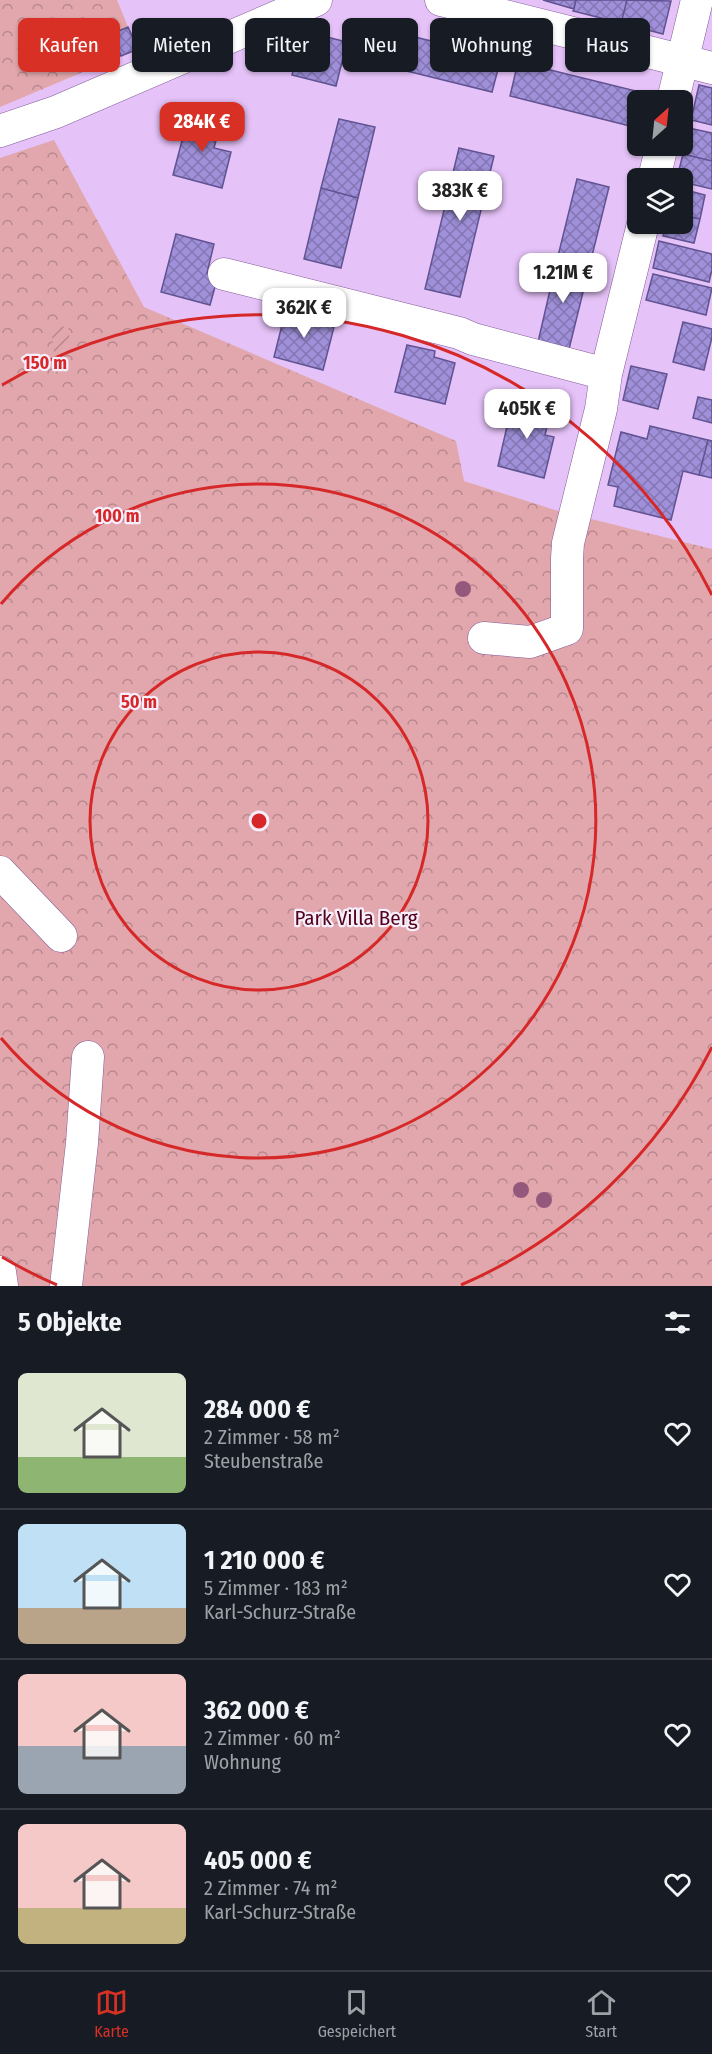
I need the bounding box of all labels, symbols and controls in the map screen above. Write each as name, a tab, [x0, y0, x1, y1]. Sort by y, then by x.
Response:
chip: Kaufen	[18, 18, 120, 72]
chip: Mieten	[132, 18, 233, 72]
chip: Filter	[245, 18, 330, 72]
chip: Neu	[342, 18, 418, 72]
chip: Wohnung	[430, 18, 553, 72]
chip: Haus	[565, 18, 650, 72]
north arrow	[627, 90, 693, 156]
map controls	[627, 90, 693, 234]
pin: 284K €	[153, 102, 251, 153]
text: 284K €	[174, 109, 230, 133]
button: layers	[627, 168, 693, 234]
pin: 383K €	[411, 171, 509, 222]
text: 383K €	[432, 178, 488, 202]
pin: 1.21M €	[508, 253, 618, 304]
text: 1.21M €	[533, 260, 593, 284]
pin: 362K €	[255, 288, 353, 339]
text: 362K €	[276, 295, 332, 319]
text: 150 m	[23, 352, 67, 374]
pin: 405K €	[478, 389, 576, 440]
text: 405K €	[498, 396, 556, 420]
text: 100 m	[95, 505, 139, 527]
text: 50 m	[121, 691, 157, 713]
centre of rings	[249, 811, 269, 831]
park label: Park Villa Berg	[294, 905, 418, 931]
icon: filters	[661, 1306, 694, 1339]
text: 5 Objekte	[18, 1307, 122, 1338]
text: 284 000 €	[204, 1394, 310, 1425]
icon: home	[66, 1397, 138, 1469]
icon: heart	[661, 1417, 694, 1450]
text: 2 Zimmer · 58 m²	[204, 1425, 340, 1449]
text: Steubenstraße	[204, 1449, 323, 1473]
text: 1 210 000 €	[204, 1545, 325, 1576]
icon: home	[66, 1548, 138, 1620]
icon: heart	[661, 1568, 694, 1601]
text: 5 Zimmer · 183 m²	[204, 1576, 348, 1600]
text: Karl-Schurz-Straße	[204, 1600, 356, 1624]
text: 362 000 €	[204, 1695, 309, 1726]
icon: home	[66, 1698, 138, 1770]
icon: heart	[661, 1718, 694, 1751]
text: 2 Zimmer · 60 m²	[204, 1726, 341, 1750]
text: Wohnung	[204, 1750, 281, 1774]
text: 405 000 €	[204, 1845, 312, 1876]
icon: home	[66, 1848, 138, 1920]
icon: heart	[661, 1868, 694, 1901]
text: 2 Zimmer · 74 m²	[204, 1876, 338, 1900]
text: Karl-Schurz-Straße	[204, 1900, 356, 1924]
tab: Karte	[94, 1986, 129, 2041]
tab: Gespeichert	[318, 1986, 396, 2041]
tab: Start	[585, 1986, 618, 2041]

